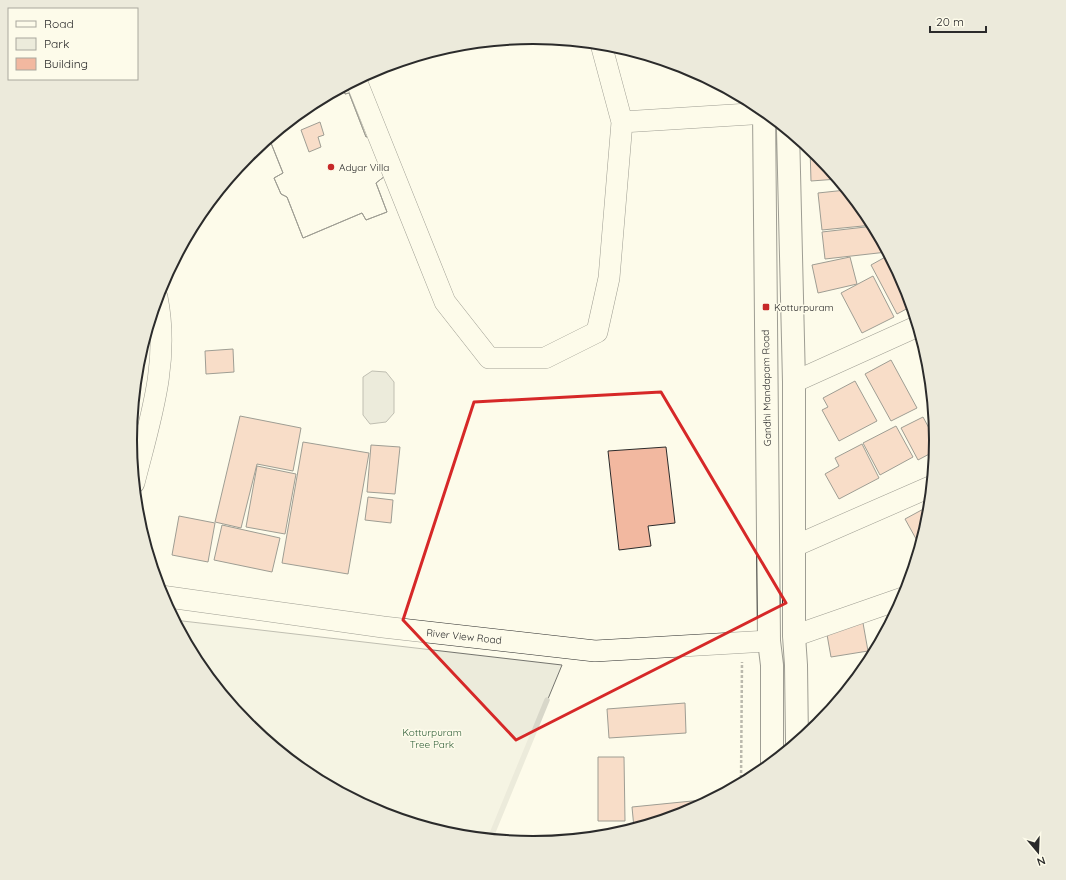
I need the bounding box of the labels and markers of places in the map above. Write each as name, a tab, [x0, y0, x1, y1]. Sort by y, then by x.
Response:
place label: Adyar Villa	[339, 161, 389, 174]
marker: Adyar Villa	[326, 162, 336, 172]
place label: Kotturpuram	[774, 301, 834, 314]
marker: Kotturpuram	[761, 302, 771, 312]

